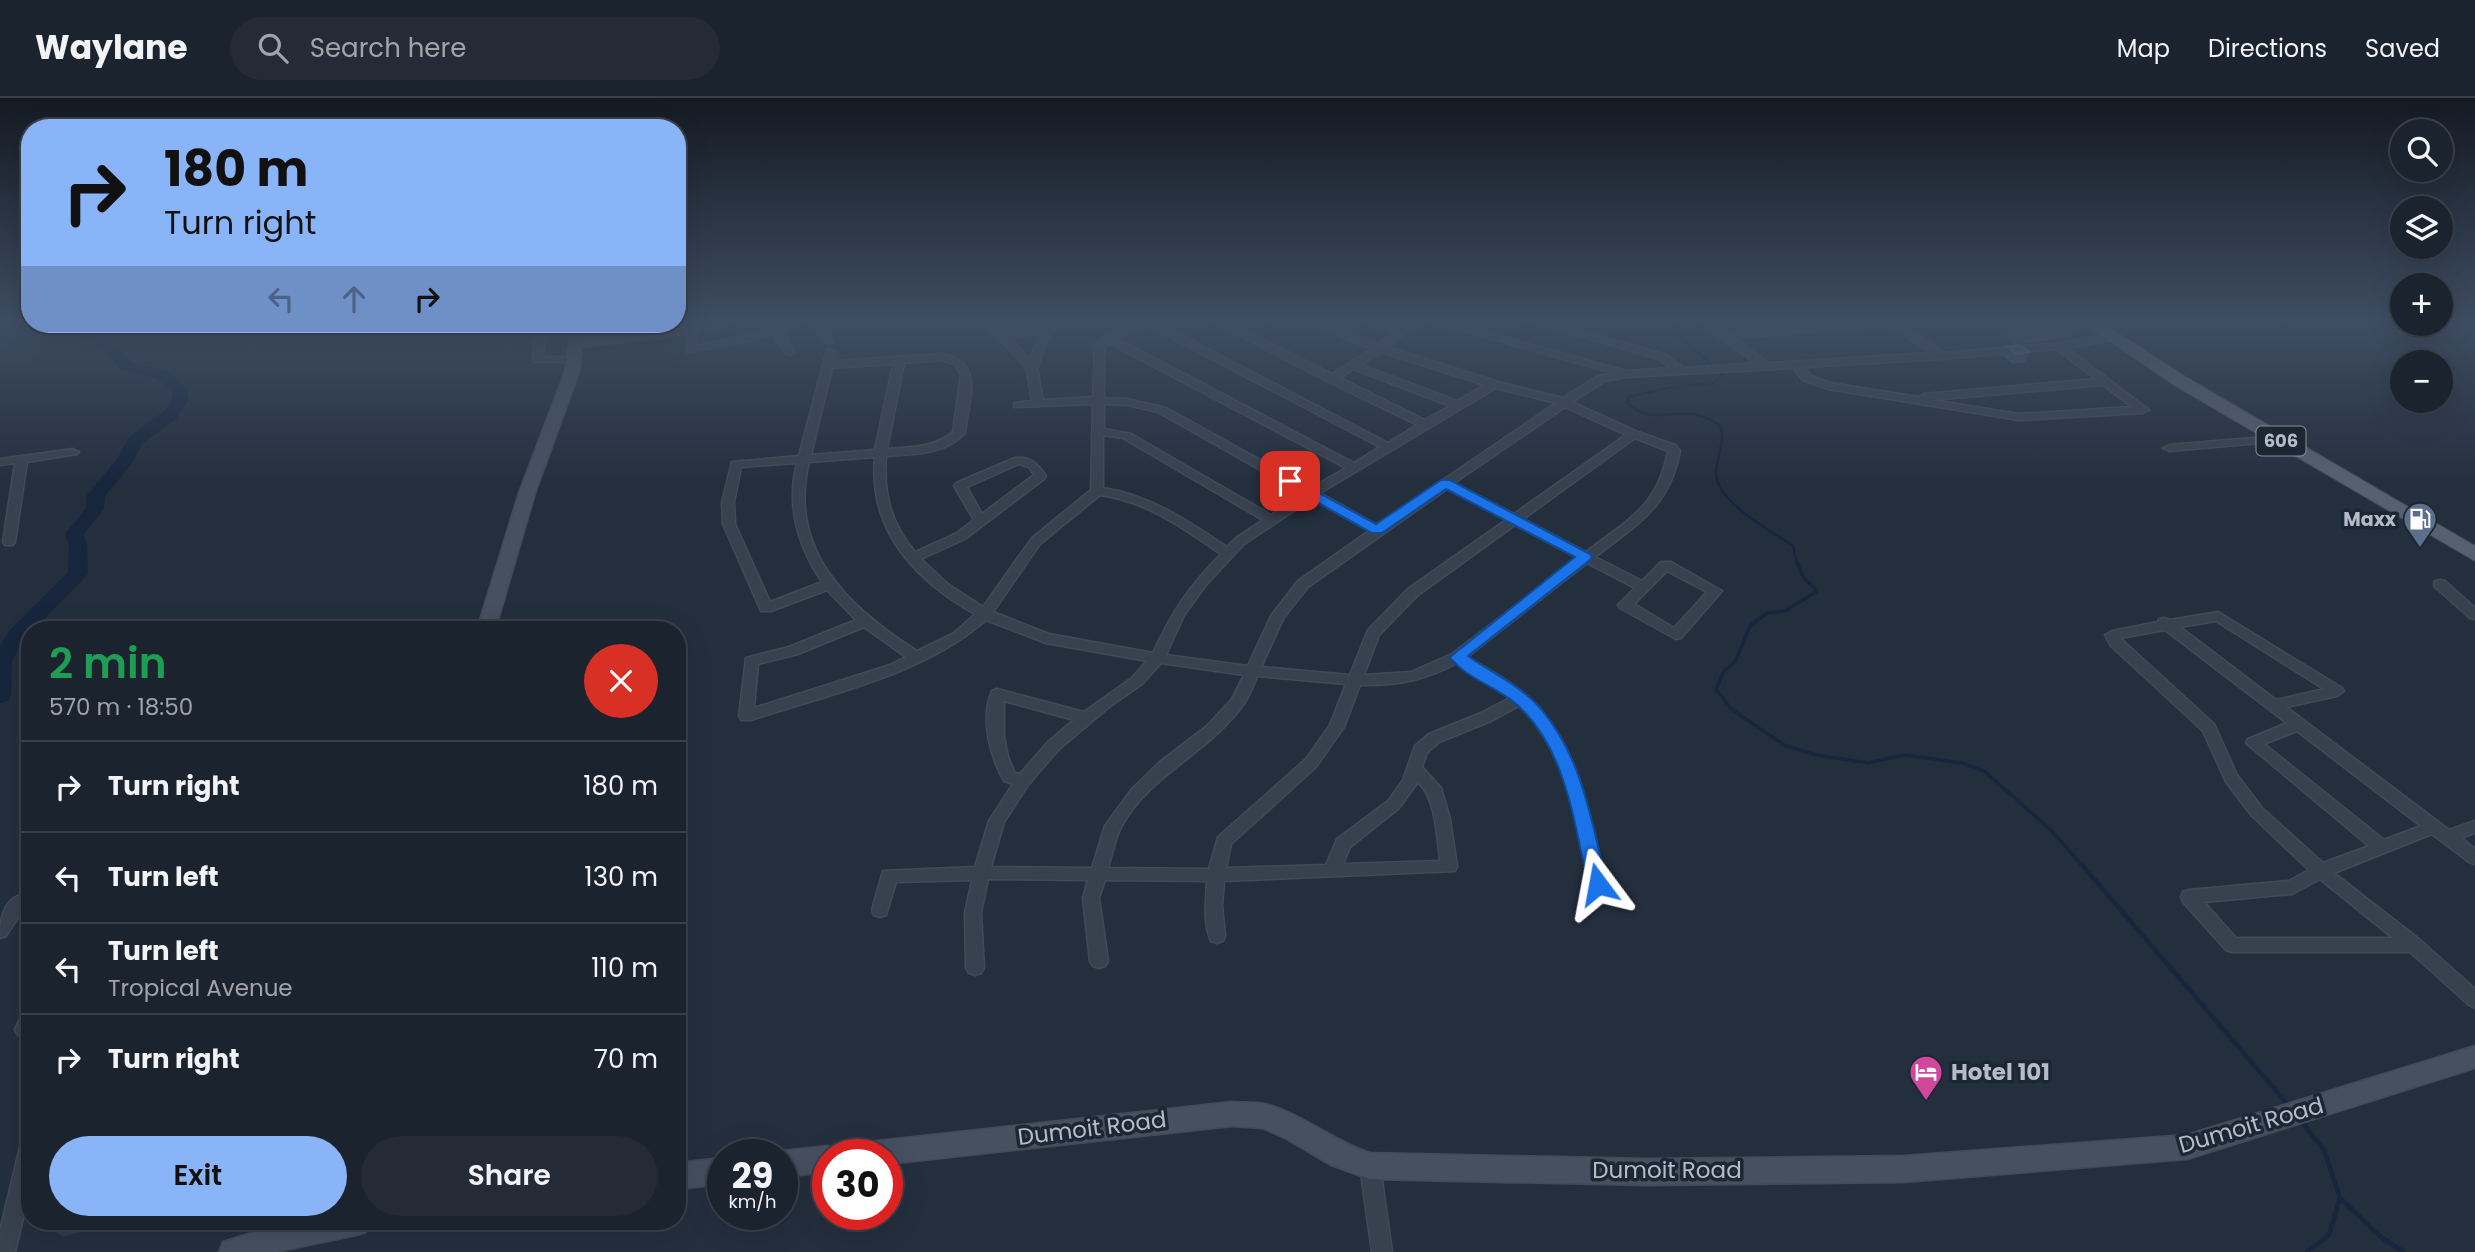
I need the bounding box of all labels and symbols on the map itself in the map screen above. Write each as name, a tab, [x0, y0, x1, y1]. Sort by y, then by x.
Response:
road number: 606	[2256, 426, 2306, 456]
pin	[1260, 451, 1320, 511]
fuel station icon: Maxx	[2401, 500, 2439, 549]
place label: Maxx	[2343, 506, 2397, 533]
position arrow	[1561, 847, 1635, 921]
hotel icon: Hotel 101	[1907, 1053, 1945, 1102]
place label: Hotel 101	[1951, 1056, 2050, 1088]
street label: Dumoit Road	[2175, 1089, 2327, 1161]
street label: Dumoit Road	[1016, 1103, 1168, 1153]
speed limit sign: 30	[812, 1139, 903, 1230]
street label: Dumoit Road	[1592, 1154, 1742, 1186]

